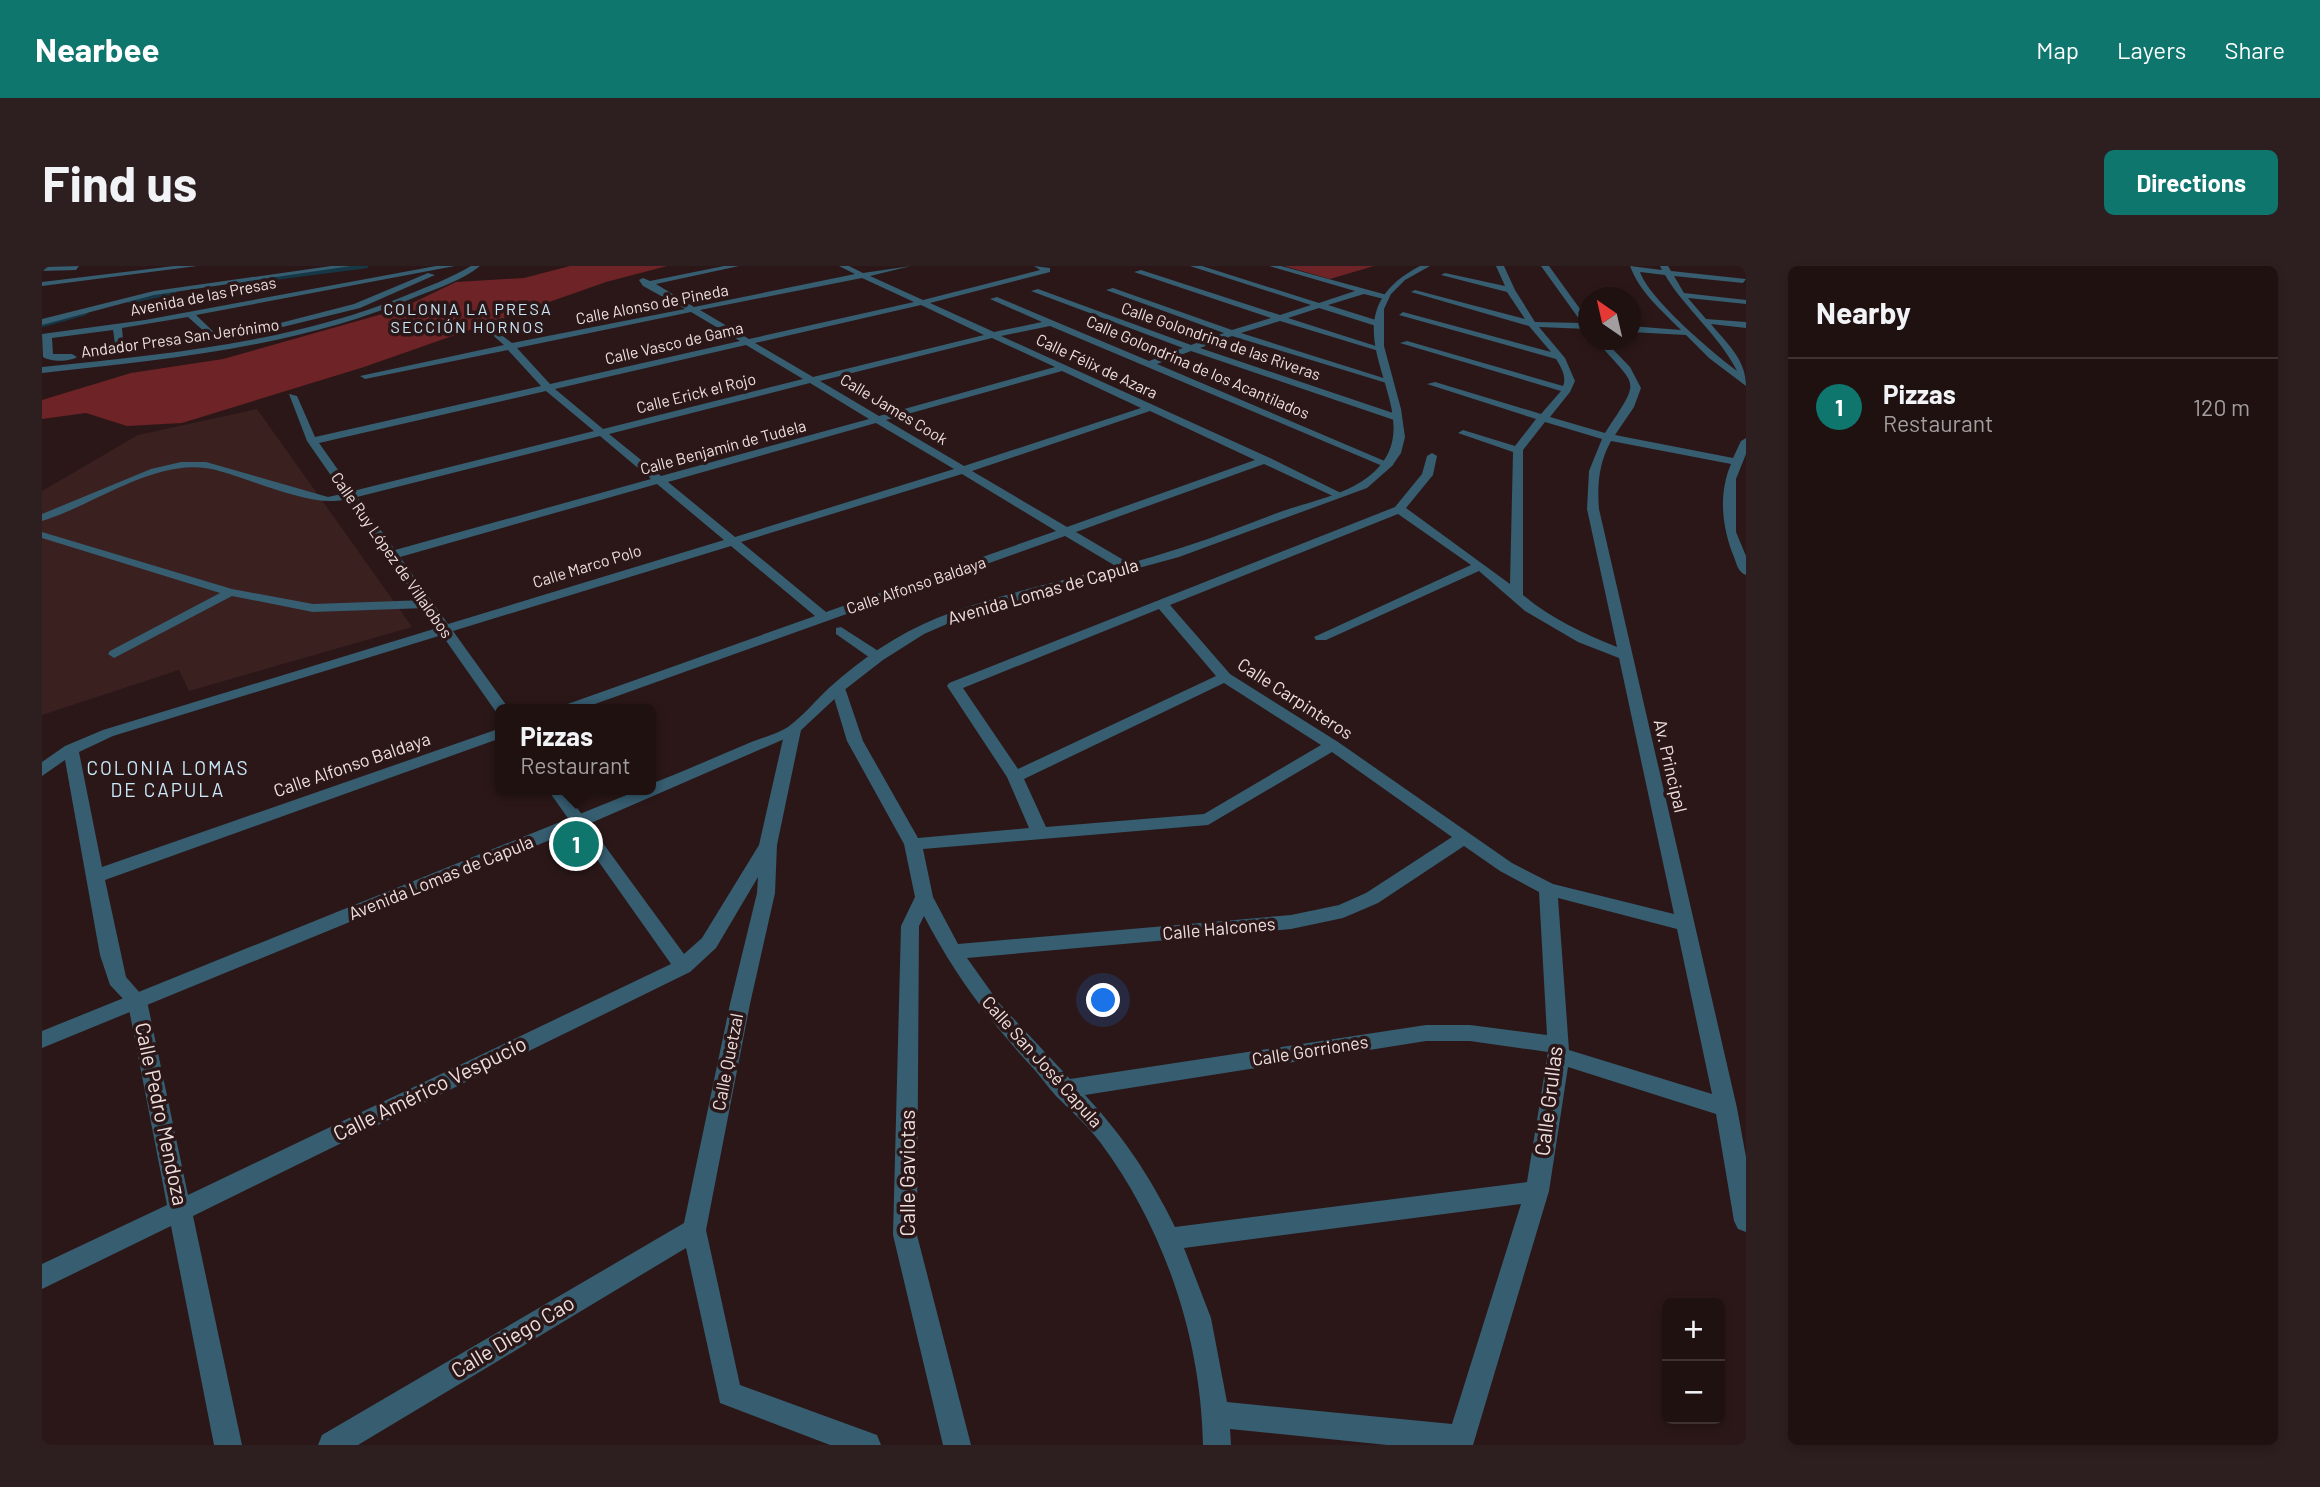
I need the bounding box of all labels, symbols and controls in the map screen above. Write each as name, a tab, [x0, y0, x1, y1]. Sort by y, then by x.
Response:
text: Nearbee	[35, 29, 159, 69]
text: Map	[2036, 35, 2079, 64]
text: Layers	[2117, 35, 2186, 64]
text: Share	[2224, 35, 2285, 64]
button: Directions	[2104, 150, 2278, 215]
text: Find us	[42, 153, 197, 212]
street label: Avenida de las Presas	[128, 272, 278, 319]
street label: Calle Alonso de Pineda	[574, 279, 730, 328]
north arrow	[1578, 287, 1641, 350]
text: Nearby	[1816, 294, 1911, 330]
street label: Calle Golondrina de las Riveras	[1119, 297, 1323, 384]
district label: COLONIA LA PRESA SECCIÓN HORNOS	[383, 299, 553, 336]
street label: Calle Golondrina de los Acantilados	[1084, 311, 1312, 422]
street label: Andador Presa San Jerónimo	[79, 314, 280, 361]
street label: Calle Vasco de Gama	[603, 317, 745, 368]
street label: Calle Félix de Azara	[1033, 329, 1161, 402]
street label: Calle Erick el Rojo	[634, 368, 758, 417]
street label: Calle James Cook	[837, 369, 951, 448]
text: Pizzas	[1883, 378, 1956, 409]
text: 1	[1835, 393, 1843, 421]
text: 120 m	[2193, 393, 2250, 421]
text: Restaurant	[1883, 409, 1993, 437]
street label: Calle Benjamín de Tudela	[638, 415, 808, 478]
street label: Calle Ruy López de Villalobos	[328, 468, 457, 641]
street label: Calle Marco Polo	[530, 540, 644, 591]
street label: Calle Alfonso Baldaya	[844, 552, 988, 617]
street label: Avenida Lomas de Capula	[945, 553, 1141, 629]
street label: Calle Carpinteros	[1234, 653, 1357, 744]
popup	[495, 704, 656, 795]
street label: Av. Principal	[1650, 717, 1692, 815]
text: Pizzas	[520, 720, 593, 751]
street label: Calle Alfonso Baldaya	[270, 727, 433, 801]
text: Restaurant	[520, 751, 631, 779]
district label: COLONIA LOMAS DE CAPULA	[86, 756, 250, 801]
pin: 1	[553, 818, 599, 870]
street label: Avenida Lomas de Capula	[345, 830, 536, 924]
street label: Calle Halcones	[1161, 912, 1276, 944]
your location	[1086, 983, 1120, 1017]
street label: Calle San José Capula	[978, 991, 1108, 1132]
street label: Calle Quetzal	[707, 1011, 747, 1112]
street label: Calle Pedro Mendoza	[131, 1020, 194, 1208]
street label: Calle Américo Vespucio	[329, 1030, 530, 1145]
street label: Calle Gorriones	[1250, 1030, 1370, 1070]
street label: Calle Grullas	[1528, 1044, 1567, 1157]
street label: Calle Gaviotas	[894, 1110, 919, 1236]
street label: Calle Diego Cao	[446, 1289, 578, 1382]
map controls	[1662, 1298, 1725, 1424]
button: +	[1662, 1298, 1725, 1361]
button: −	[1662, 1361, 1725, 1424]

